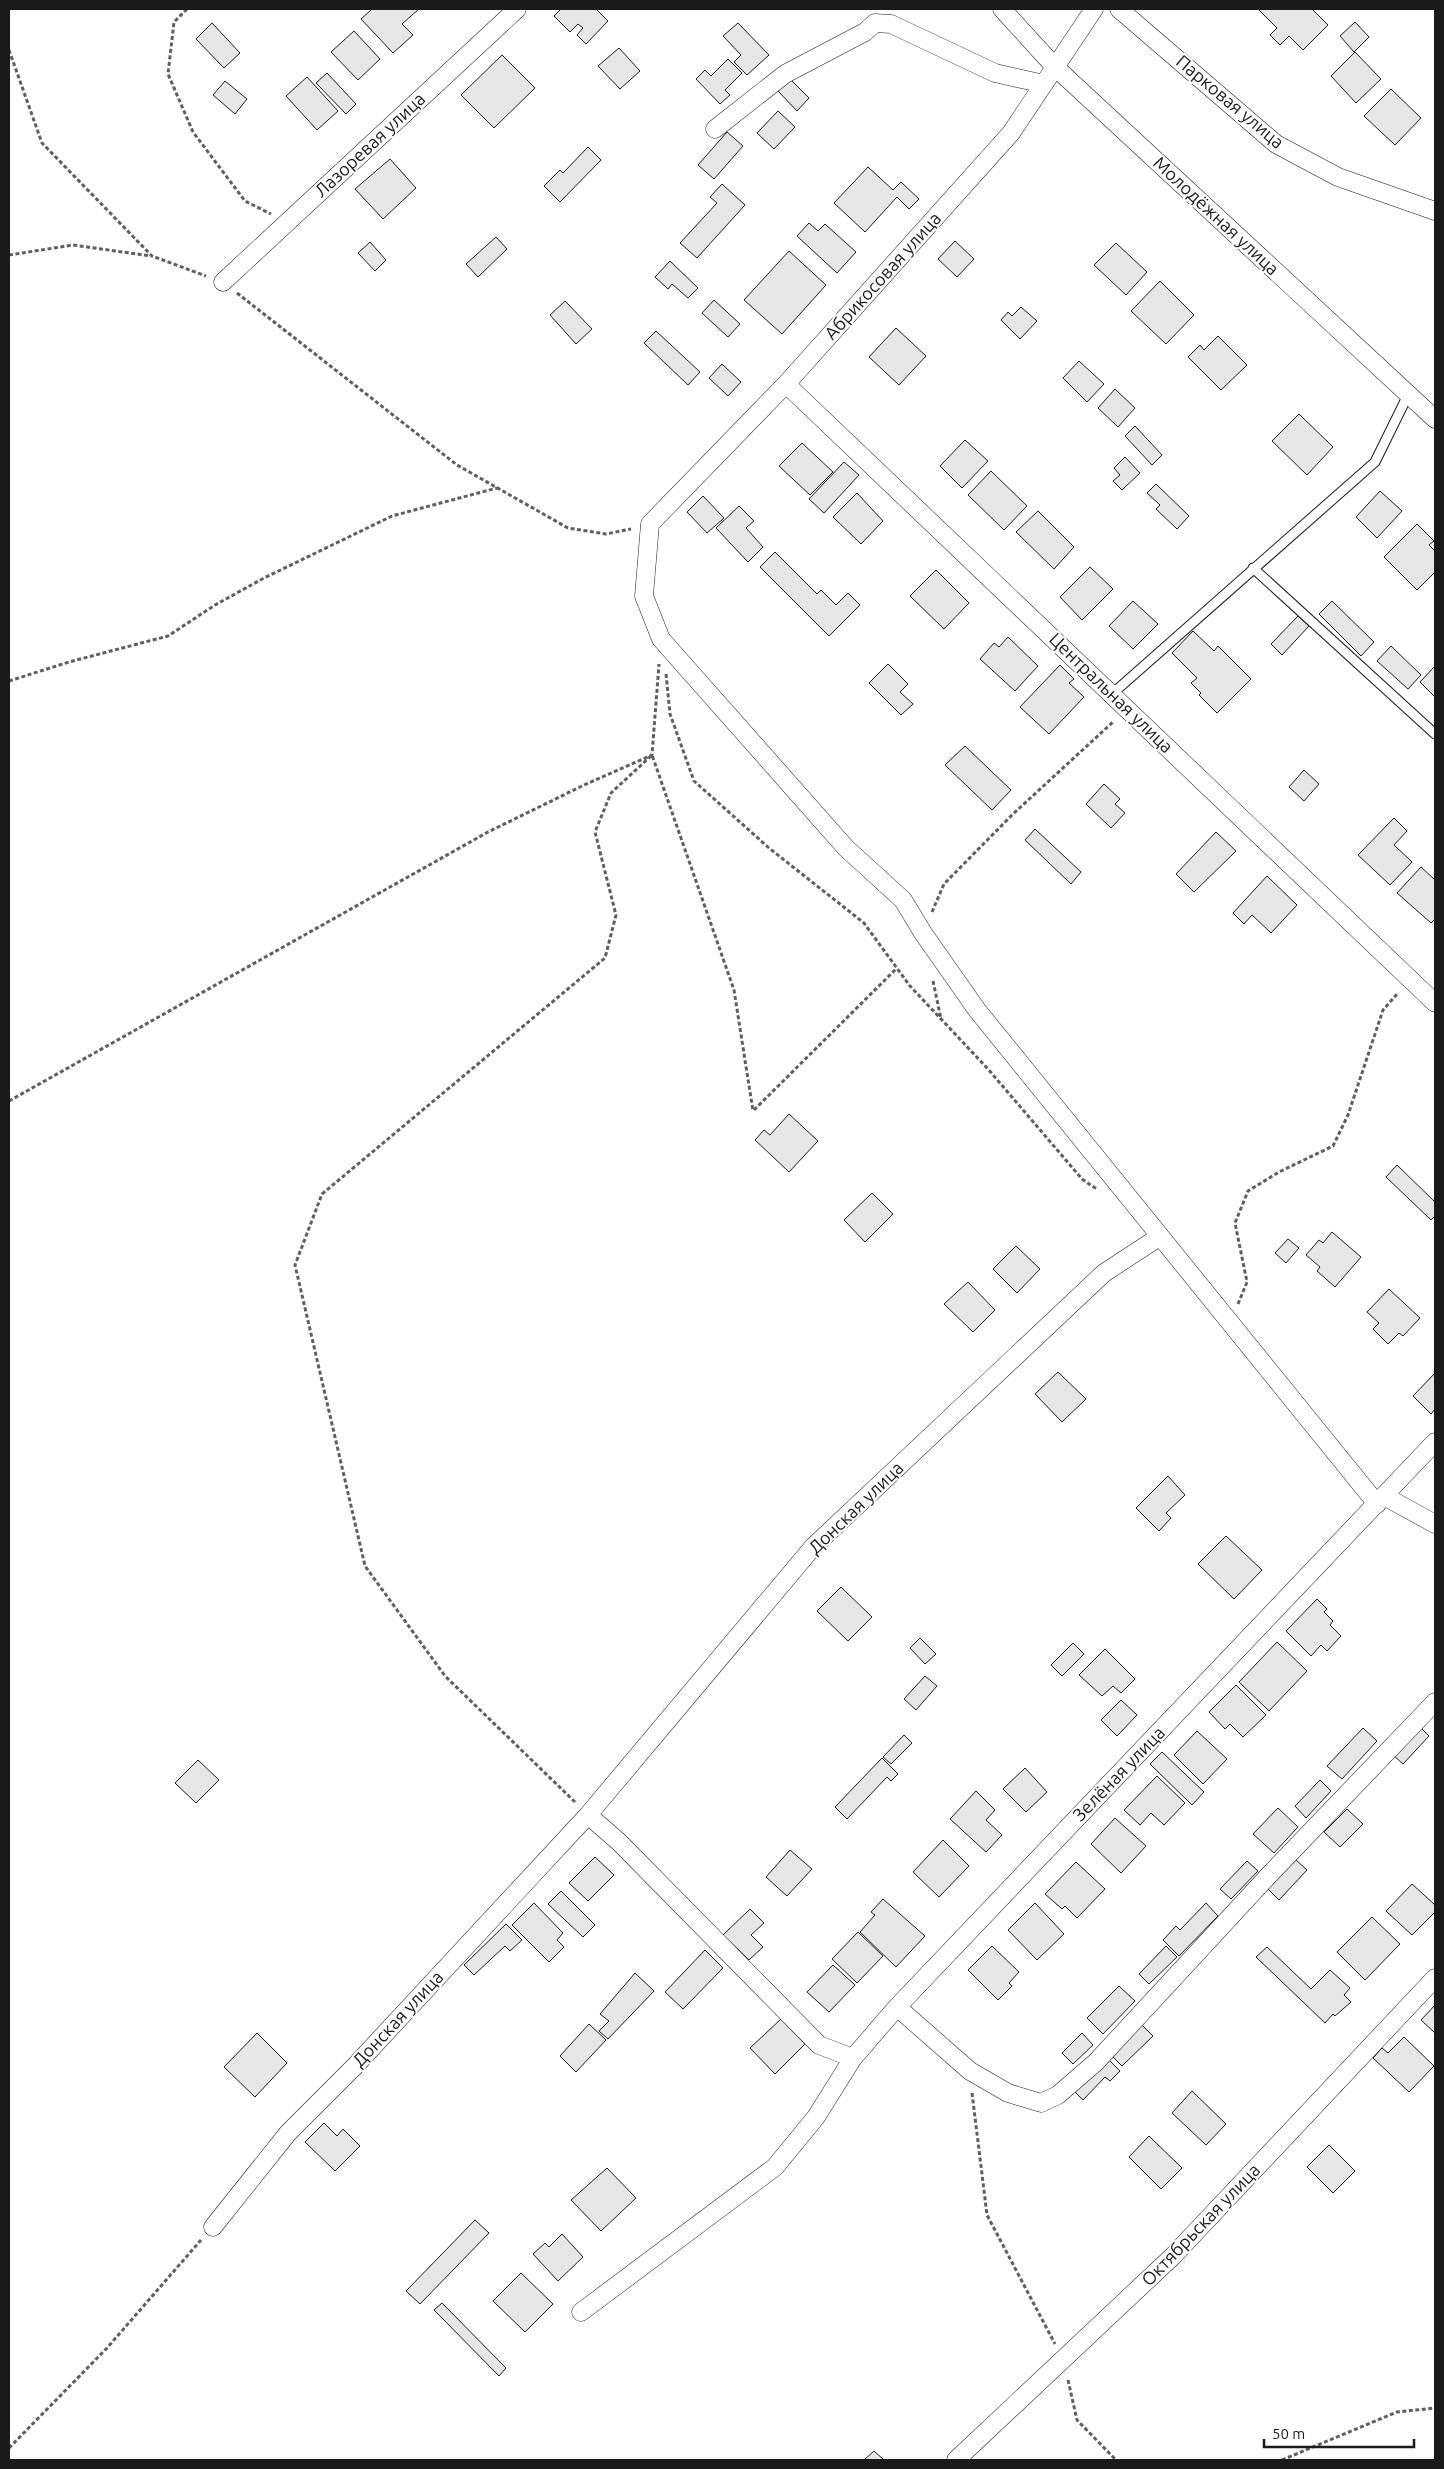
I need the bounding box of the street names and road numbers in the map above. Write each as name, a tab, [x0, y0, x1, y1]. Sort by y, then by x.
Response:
street label: Парковая улица	[1173, 51, 1288, 152]
street label: Лазоревая улица	[310, 88, 429, 201]
street label: Молодёжная улица	[1150, 152, 1283, 278]
street label: Абрикосовая улица	[820, 208, 945, 343]
street label: Центральная улица	[1046, 628, 1177, 756]
street label: Донская улица	[804, 1457, 907, 1557]
street label: Зелёная улица	[1068, 1722, 1168, 1825]
street label: Донская улица	[348, 1966, 447, 2070]
street label: Октябрьская улица	[1137, 2159, 1263, 2289]

